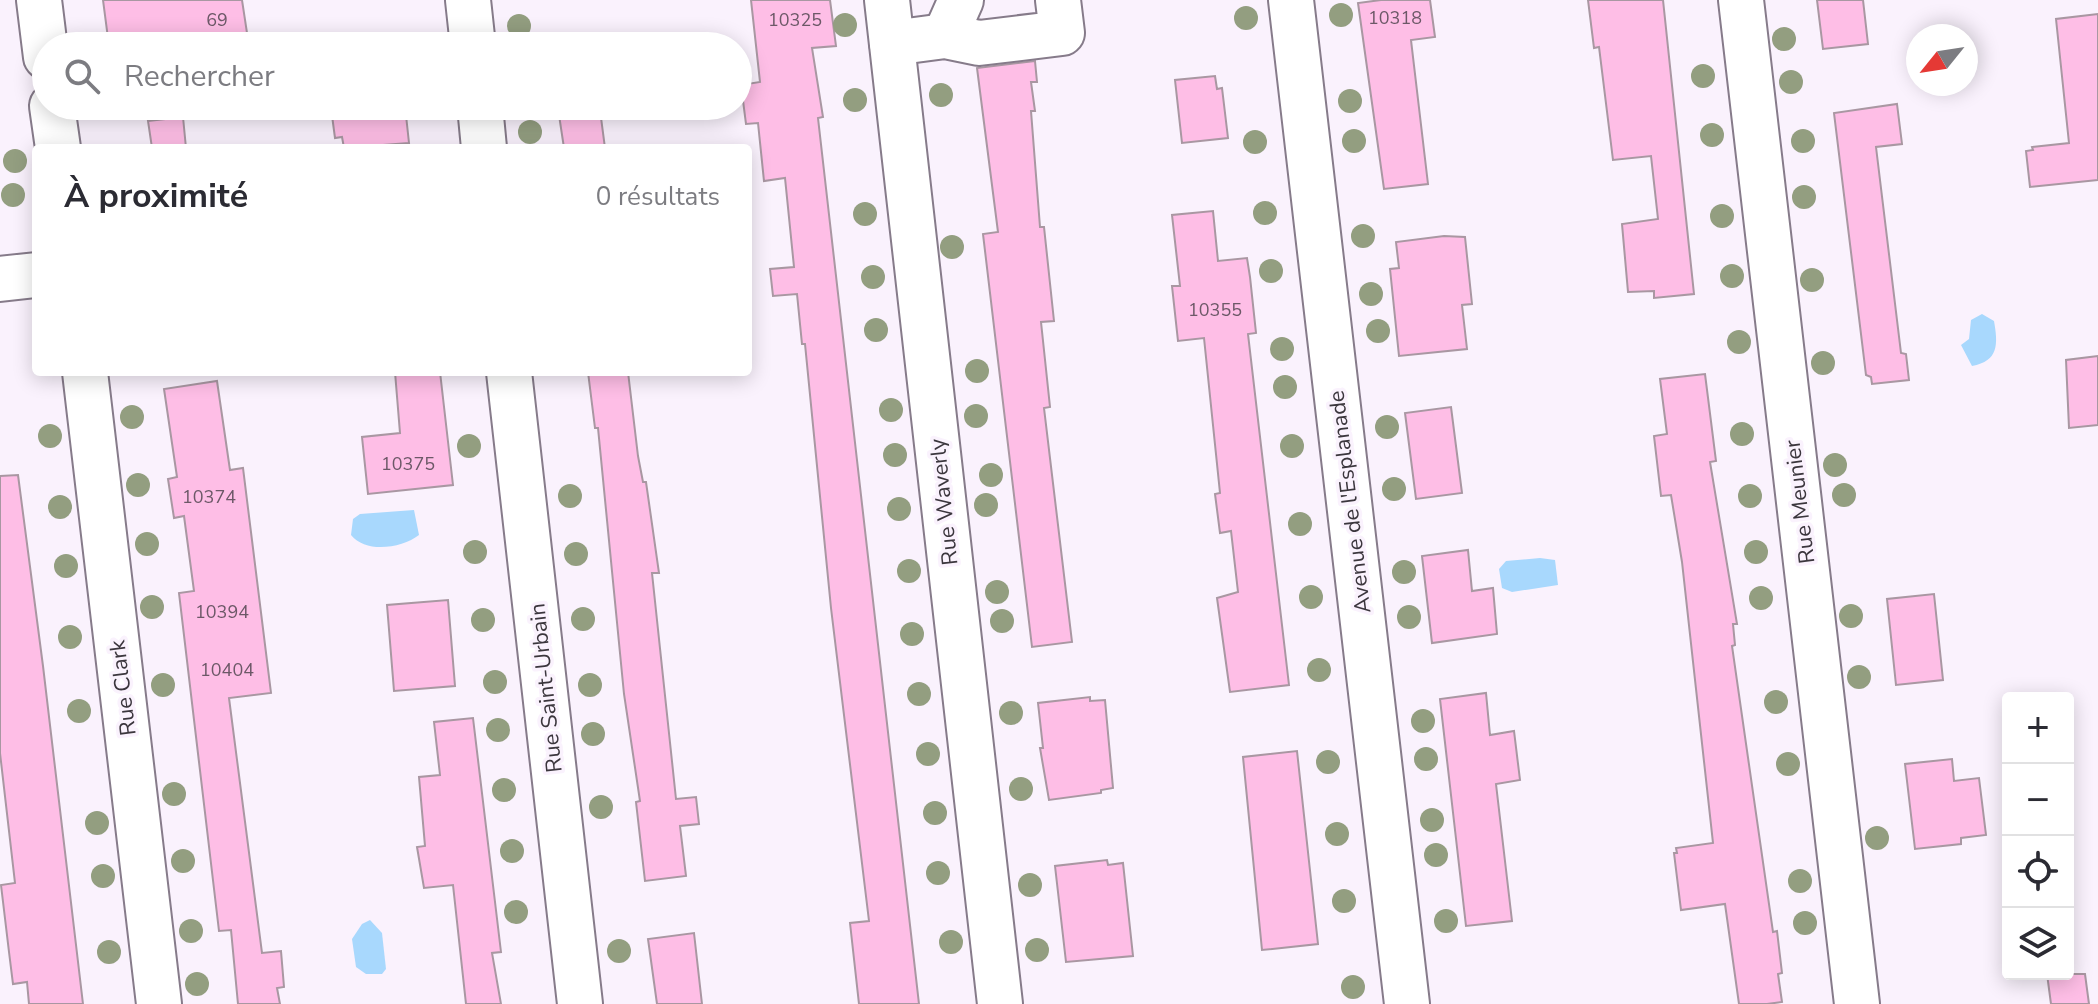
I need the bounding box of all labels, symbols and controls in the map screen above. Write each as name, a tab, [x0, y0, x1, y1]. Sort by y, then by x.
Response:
house number: 10318	[1368, 6, 1422, 30]
house number: 69	[206, 8, 228, 32]
house number: 10325	[768, 8, 822, 32]
north arrow	[1906, 24, 1978, 96]
search box	[32, 32, 752, 120]
icon: search	[60, 54, 104, 98]
text: Rechercher	[124, 56, 275, 97]
text: À proximité	[64, 173, 248, 219]
text: 0 résultats	[596, 179, 720, 214]
house number: 10355	[1188, 298, 1242, 322]
street label: Avenue de l'Esplanade	[1321, 389, 1379, 615]
street label: Rue Waverly	[922, 436, 966, 567]
street label: Rue Meunier	[1778, 438, 1822, 565]
house number: 10375	[381, 452, 435, 476]
house number: 10374	[182, 485, 236, 509]
house number: 10394	[195, 600, 249, 624]
street label: Rue Saint-Urbain	[522, 602, 570, 774]
street label: Rue Clark	[102, 637, 144, 737]
house number: 10404	[200, 658, 254, 682]
map controls	[2002, 692, 2074, 980]
button: +	[2002, 692, 2074, 764]
button: −	[2002, 764, 2074, 836]
button: locate	[2002, 836, 2074, 908]
button: layers	[2002, 908, 2074, 980]

